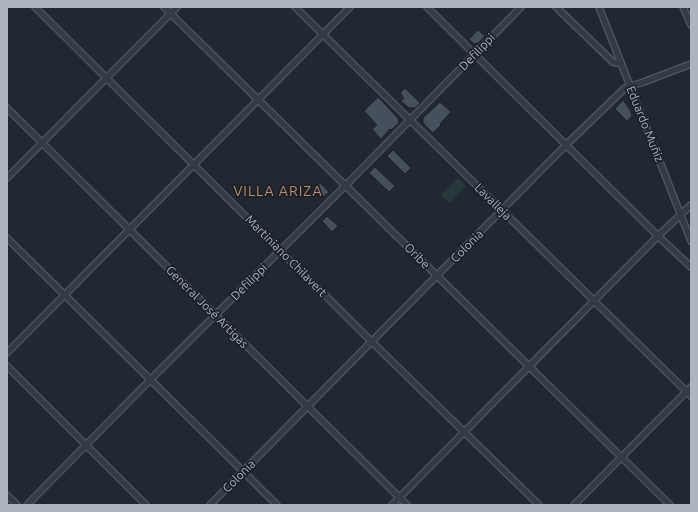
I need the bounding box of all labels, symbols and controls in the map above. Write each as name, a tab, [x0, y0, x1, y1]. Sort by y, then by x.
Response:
street label: Defilippi	[456, 31, 497, 73]
street label: Eduardo Muñiz	[624, 84, 667, 164]
street label: Lavalleja	[472, 181, 514, 223]
district label: VILLA ARIZA	[233, 183, 323, 199]
street label: Martiniano Chilavert	[243, 212, 330, 299]
street label: Colonia	[448, 227, 486, 265]
street label: Oribe	[402, 240, 433, 271]
street label: Defilippi	[228, 261, 269, 302]
street label: General José Artigas	[164, 263, 251, 350]
street label: Colonia	[220, 457, 258, 495]

